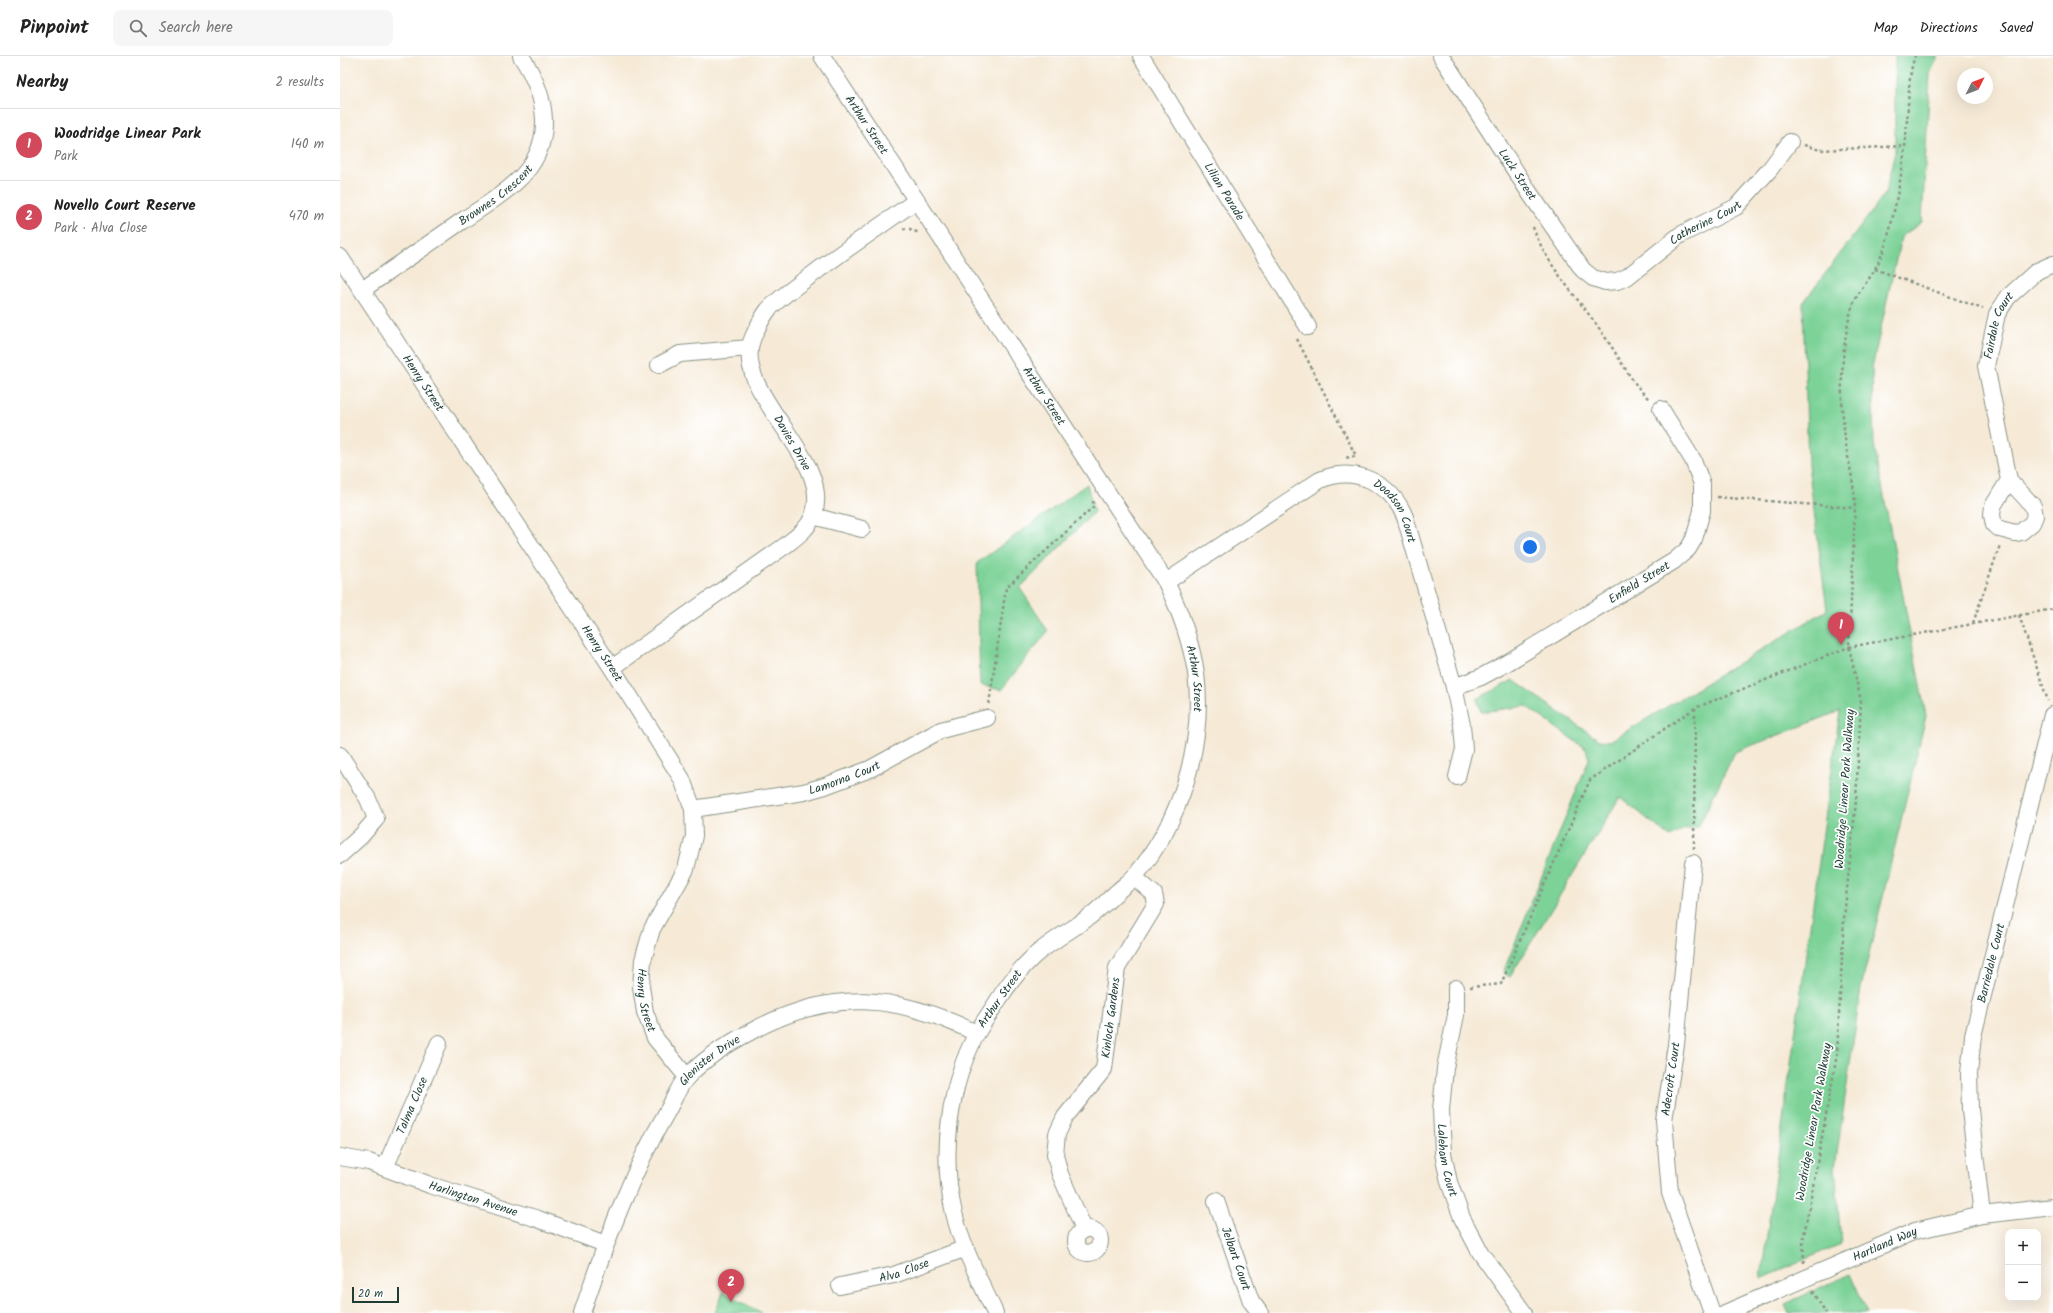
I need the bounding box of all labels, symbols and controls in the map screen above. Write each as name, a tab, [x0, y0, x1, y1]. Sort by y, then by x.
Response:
search box	[113, 10, 393, 46]
text: Pinpoint	[20, 13, 89, 43]
text: Search here	[159, 16, 233, 40]
icon: search	[127, 17, 149, 39]
text: Map	[1873, 17, 1898, 39]
text: Directions	[1920, 17, 1978, 39]
text: Saved	[2000, 17, 2033, 39]
north arrow	[1957, 68, 1993, 104]
text: Nearby	[16, 69, 68, 96]
text: 2 results	[276, 72, 324, 93]
street label: Arthur Street	[840, 91, 893, 158]
text: Woodridge Linear Park	[54, 122, 201, 146]
text: 1	[27, 134, 31, 155]
text: 140 m	[291, 134, 324, 155]
street label: Luck Street	[1494, 145, 1542, 205]
text: Park	[54, 146, 78, 167]
street label: Lilian Parade	[1199, 159, 1250, 225]
street label: Brownes Crescent	[454, 160, 538, 230]
text: Novello Court Reserve	[54, 194, 196, 218]
street label: Catherine Court	[1665, 196, 1747, 250]
text: 2	[25, 206, 33, 227]
text: 470 m	[289, 206, 324, 227]
text: Park · Alva Close	[54, 218, 147, 239]
street label: Fairdale Court	[1978, 287, 2018, 361]
street label: Henry Street	[398, 351, 449, 415]
street label: Arthur Street	[1018, 362, 1071, 429]
street label: Davies Drive	[768, 412, 816, 475]
street label: Doodson Court	[1370, 474, 1422, 545]
your location	[1520, 537, 1540, 557]
street label: Enfield Street	[1604, 556, 1674, 609]
pin: 1	[1828, 612, 1854, 645]
street label: Henry Street	[576, 621, 628, 686]
street label: Arthur Street	[1181, 643, 1207, 713]
street label: Woodridge Linear Park Walkway	[1830, 708, 1860, 869]
street label: Lamorna Court	[806, 756, 884, 800]
street label: Barriedale Court	[1972, 921, 2010, 1005]
street label: Arthur Street	[973, 966, 1027, 1032]
street label: Henry Street	[631, 968, 661, 1035]
street label: Kinloch Gardens	[1096, 976, 1125, 1059]
street label: Glenister Drive	[674, 1030, 744, 1090]
street label: Adecroft Court	[1656, 1040, 1686, 1117]
street label: Woodridge Linear Park Walkway	[1791, 1041, 1837, 1202]
street label: Talma Close	[391, 1073, 433, 1137]
street label: Laleham Court	[1432, 1123, 1463, 1200]
street label: Harlington Avenue	[426, 1176, 521, 1222]
street label: Hartland Way	[1849, 1222, 1920, 1266]
street label: Jelbart Court	[1216, 1224, 1256, 1293]
map controls	[2005, 1229, 2041, 1301]
button: +	[2005, 1229, 2041, 1265]
street label: Alva Close	[877, 1253, 932, 1287]
button: −	[2005, 1265, 2041, 1301]
pin: 2	[718, 1269, 744, 1302]
scale bar	[352, 1285, 399, 1304]
text: 20 m	[358, 1285, 383, 1303]

